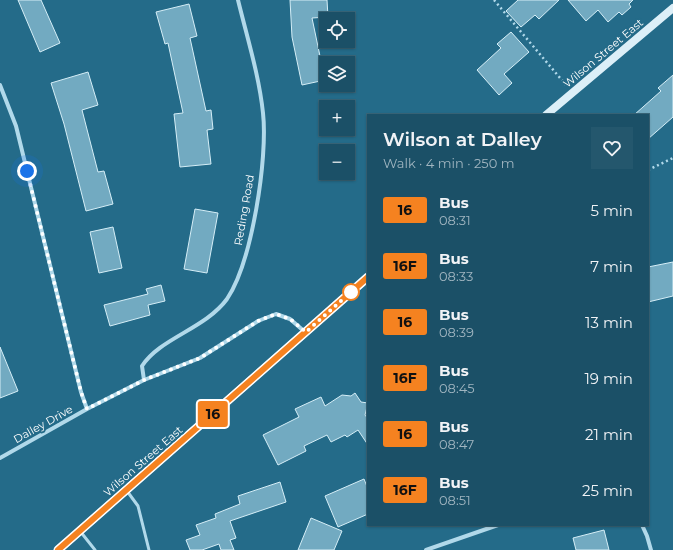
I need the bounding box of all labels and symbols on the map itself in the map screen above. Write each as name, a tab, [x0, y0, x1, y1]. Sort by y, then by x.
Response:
street label: Wilson Street East	[560, 15, 646, 91]
your location	[17, 161, 37, 181]
street label: Reding Road	[231, 174, 257, 246]
unlabelled marker	[342, 283, 360, 301]
line badge: 16	[195, 401, 231, 427]
street label: Dalley Drive	[11, 402, 75, 446]
street label: Wilson Street East	[101, 422, 186, 499]

